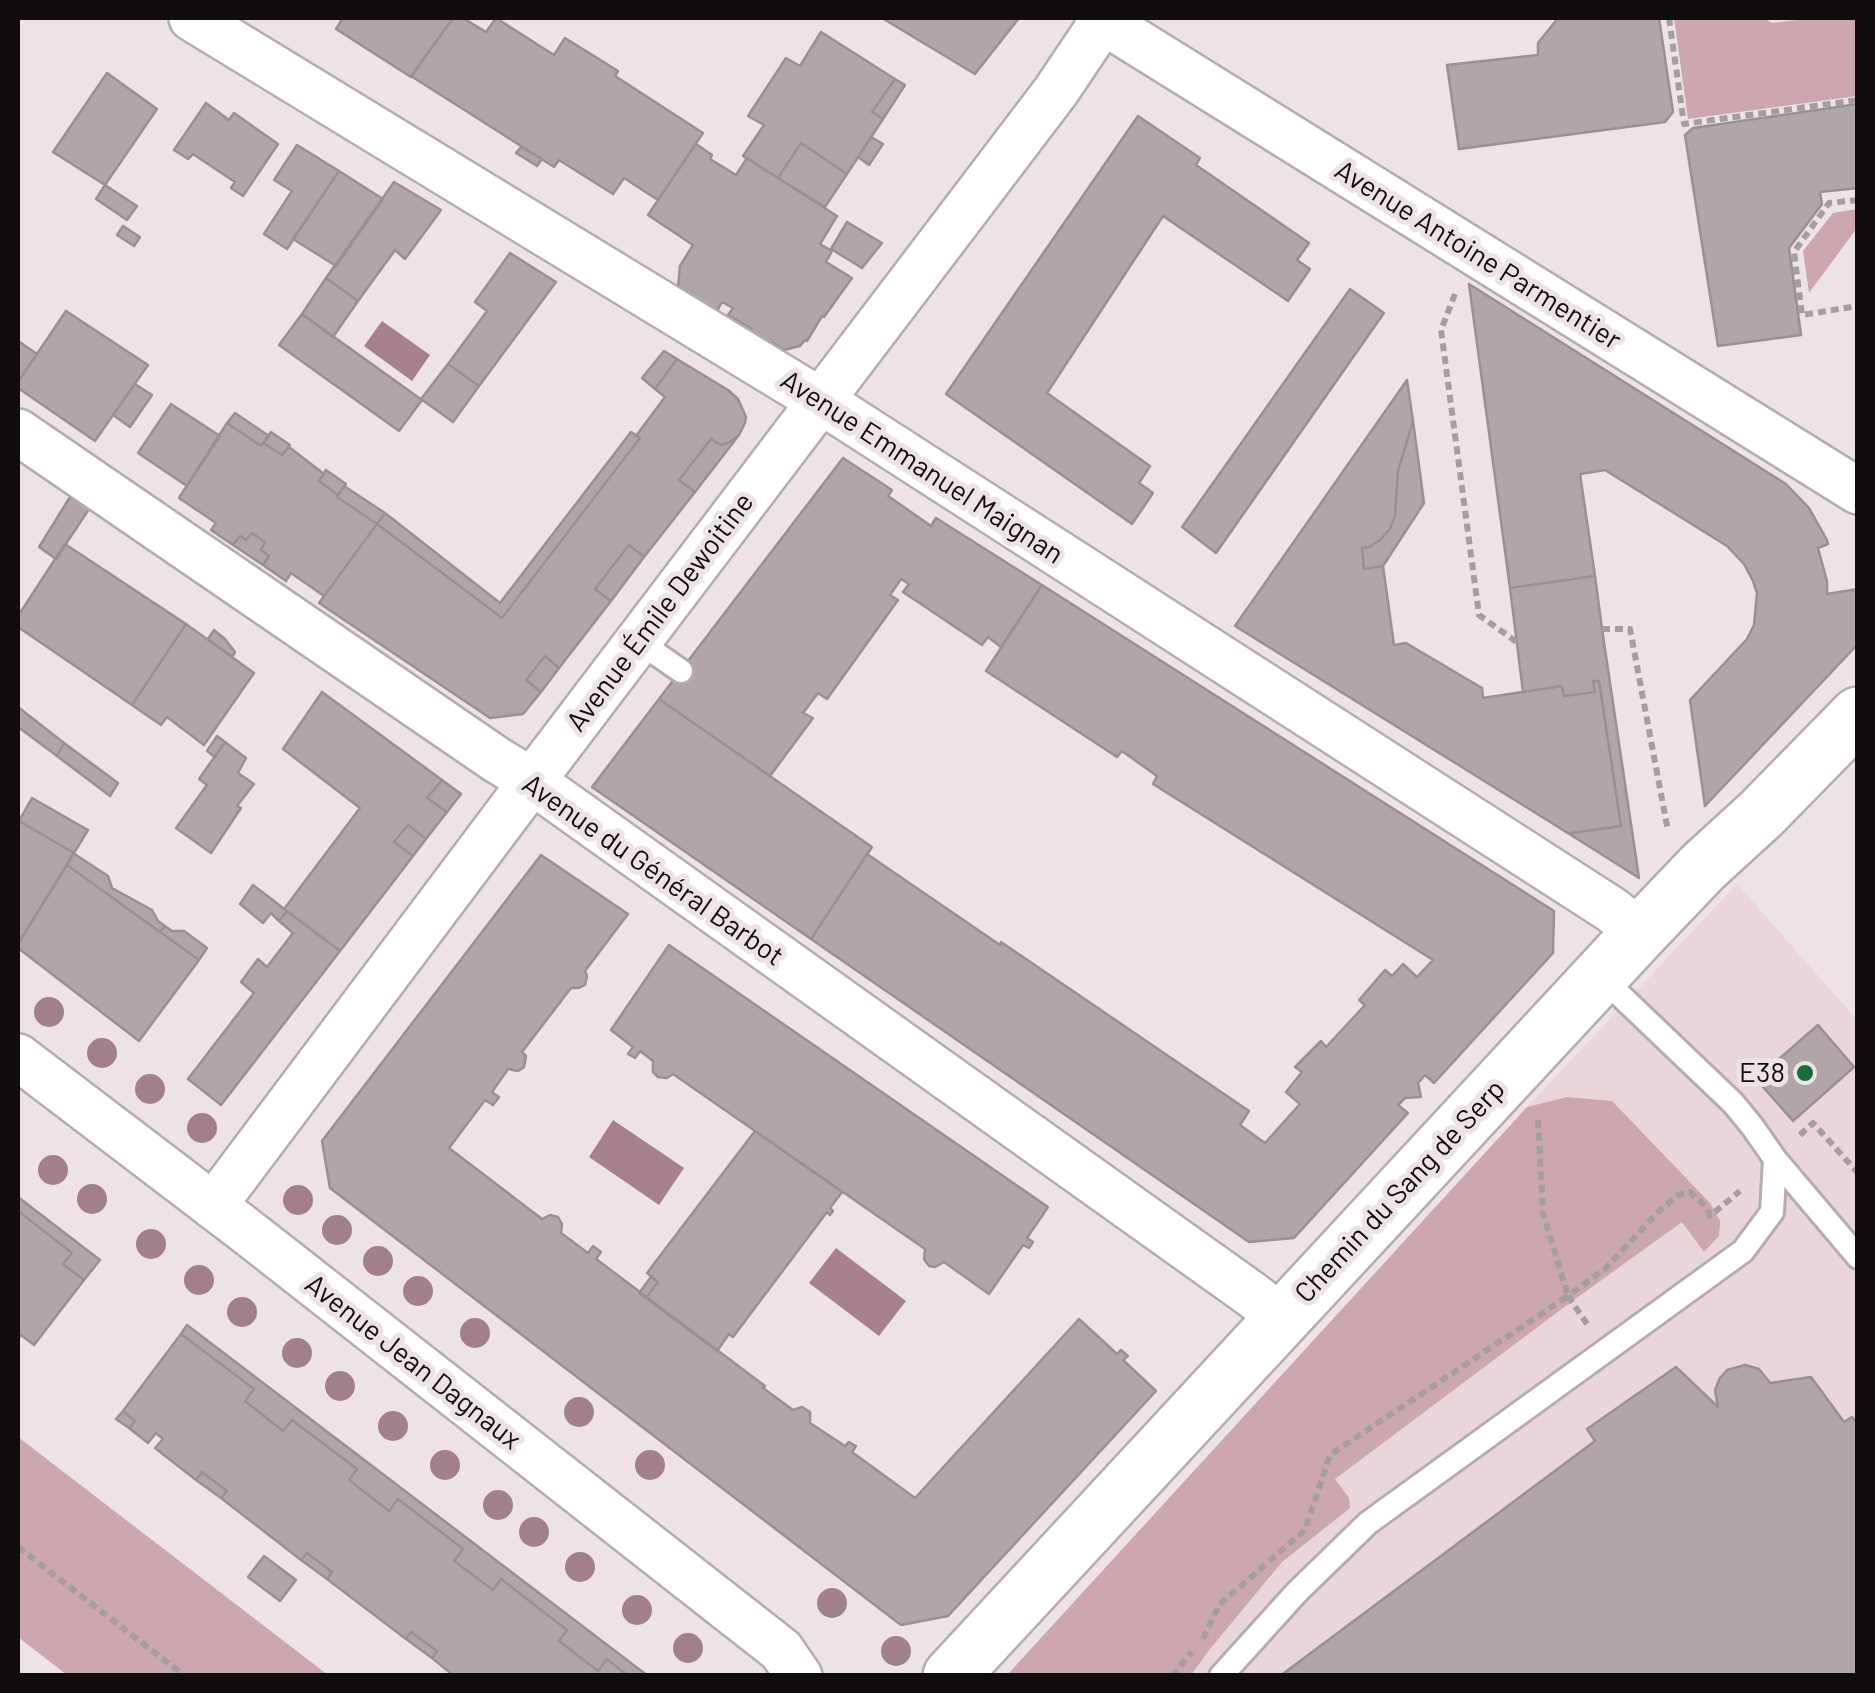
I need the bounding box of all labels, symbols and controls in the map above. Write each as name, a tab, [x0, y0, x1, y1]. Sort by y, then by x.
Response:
street label: Avenue Antoine Parmentier	[1329, 153, 1627, 357]
street label: Avenue Emmanuel Maignan	[774, 363, 1070, 571]
street label: Avenue Émile Dewoitine	[559, 486, 761, 738]
street label: Avenue du Général Barbot	[516, 767, 790, 973]
place label: E38	[1739, 1056, 1785, 1090]
marker: E38	[1794, 1062, 1816, 1084]
street label: Chemin du Sang de Serp	[1288, 1073, 1512, 1309]
street label: Avenue Jean Dagnaux	[298, 1267, 528, 1457]

